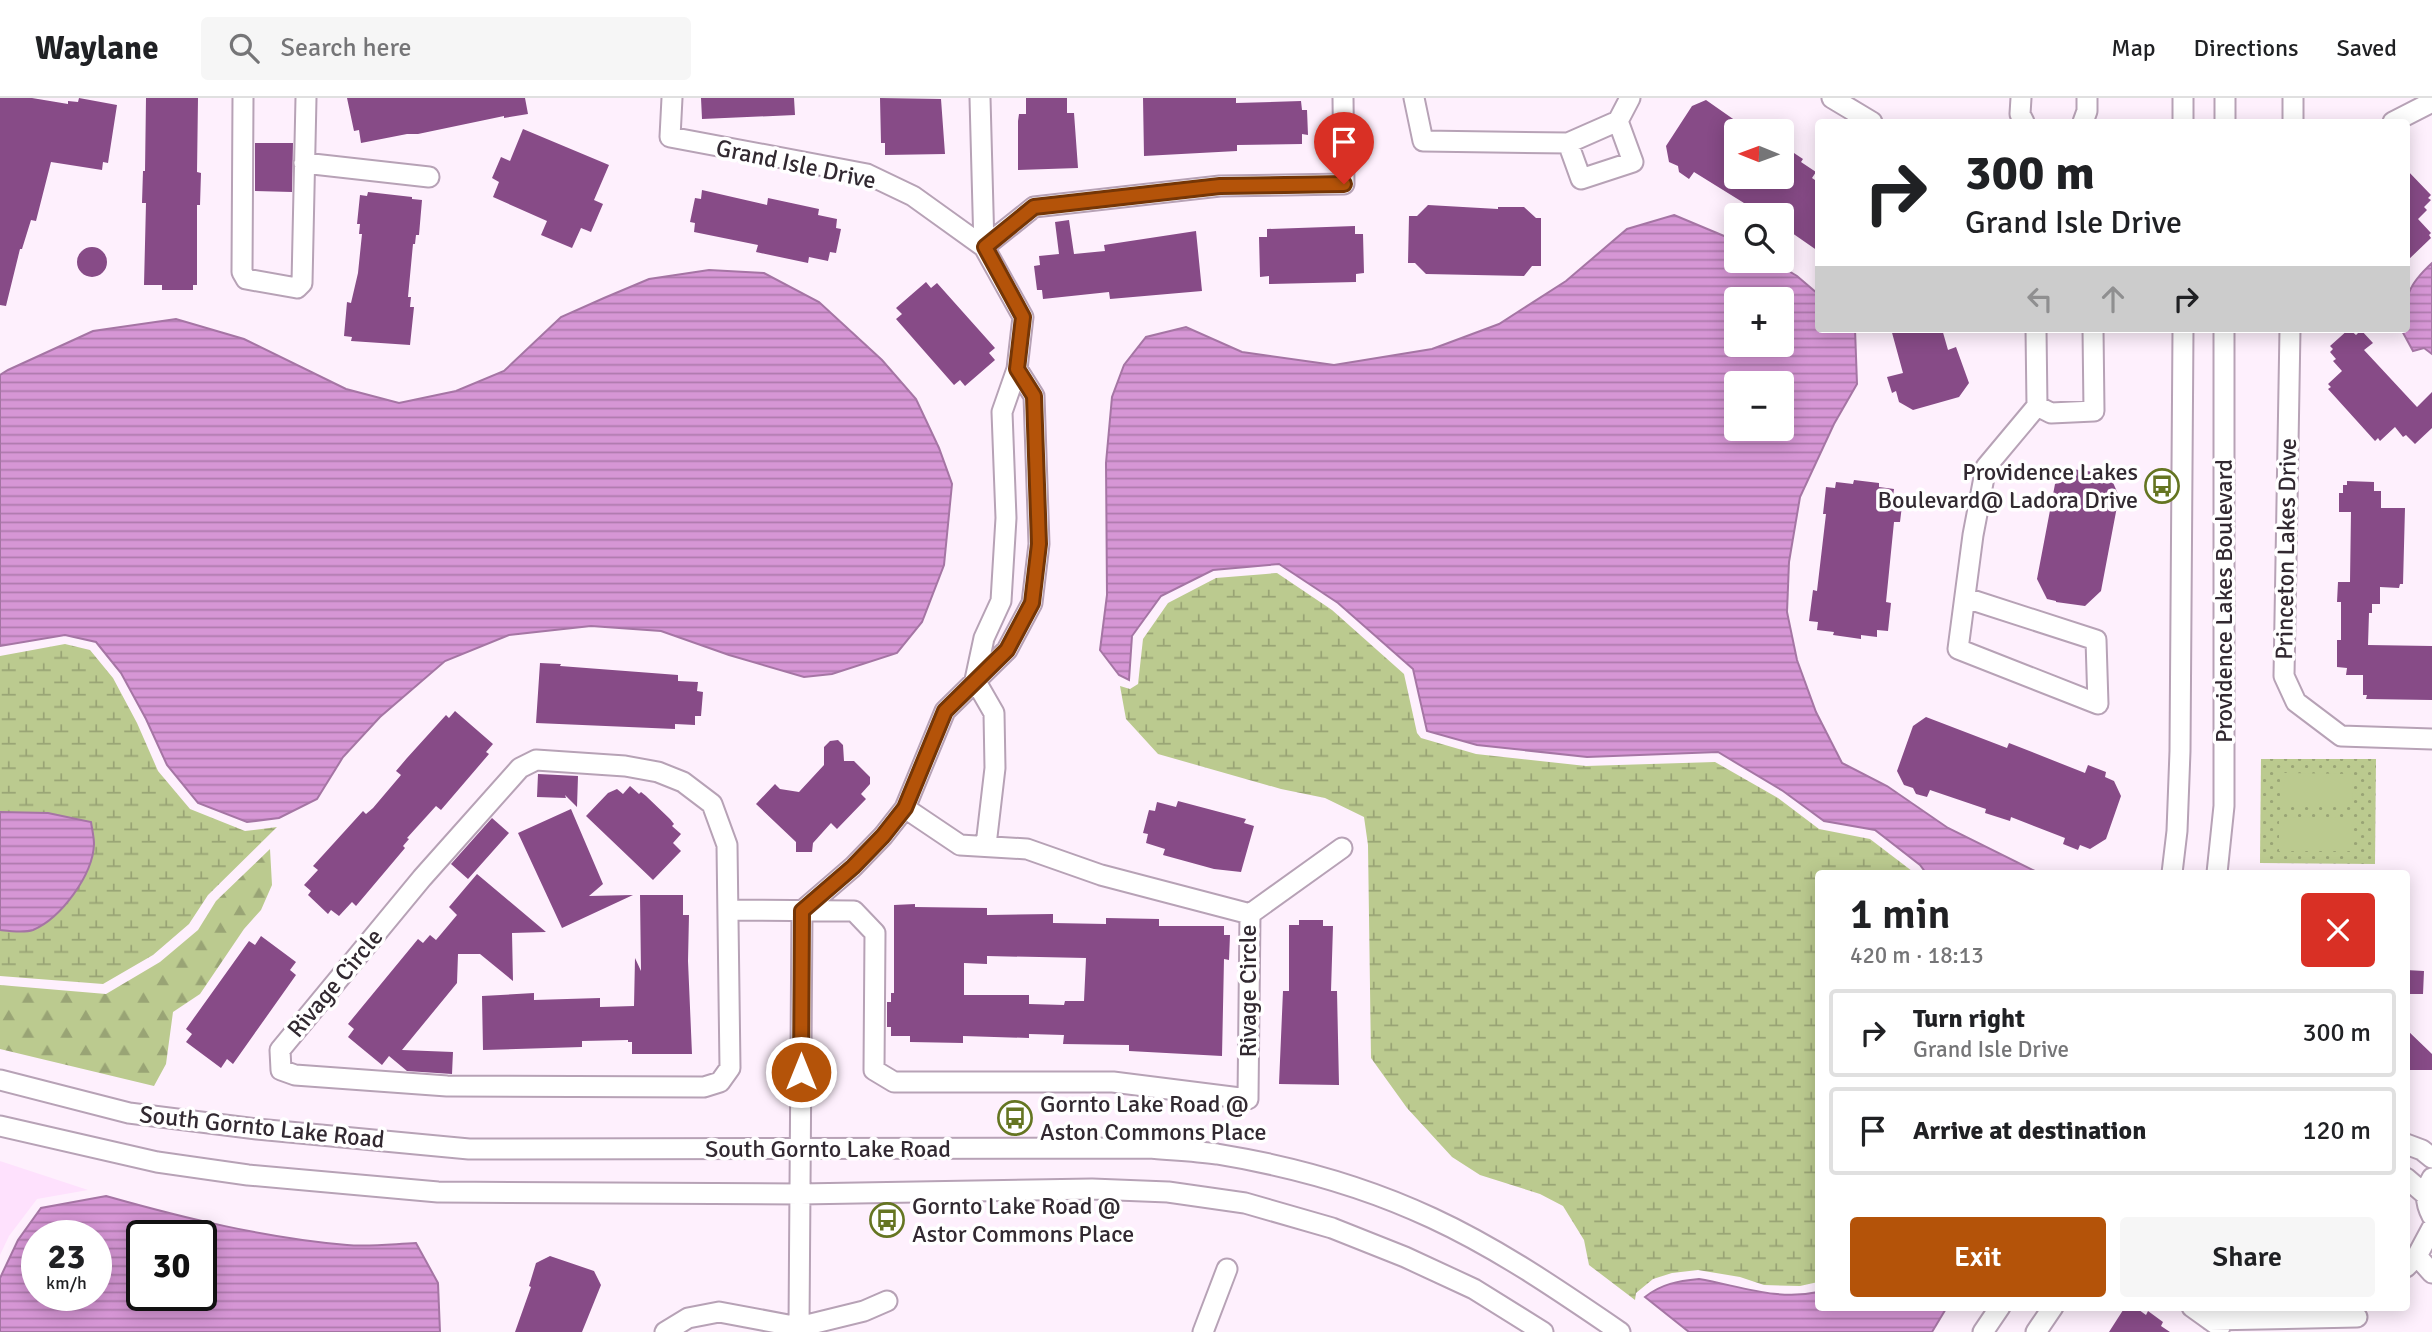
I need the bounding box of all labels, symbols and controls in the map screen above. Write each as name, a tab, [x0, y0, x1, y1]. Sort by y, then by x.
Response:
search box	[201, 17, 691, 80]
text: Waylane	[35, 28, 159, 69]
icon: search	[225, 29, 263, 67]
text: Search here	[281, 32, 412, 64]
text: Map	[2111, 33, 2156, 63]
text: Directions	[2194, 33, 2299, 63]
text: Saved	[2337, 33, 2397, 63]
pin	[1314, 112, 1374, 184]
north arrow	[1724, 119, 1794, 189]
map controls	[1724, 119, 1794, 441]
icon: arrive	[1325, 123, 1363, 161]
street label: Grand Isle Drive	[713, 132, 879, 196]
text: 300 m	[1965, 143, 2095, 203]
icon: right	[1850, 147, 1941, 238]
button: search	[1724, 203, 1794, 273]
text: Grand Isle Drive	[1965, 203, 2182, 242]
icon: left	[2021, 280, 2059, 318]
icon: ahead	[2094, 280, 2132, 318]
icon: right	[2167, 280, 2205, 318]
button: +	[1724, 287, 1794, 357]
button: −	[1724, 371, 1794, 441]
street label: Princeton Lakes Drive	[2269, 438, 2303, 660]
place label: Providence Lakes Boulevard@ Ladora Drive	[1878, 457, 2138, 515]
street label: Providence Lakes Boulevard	[2209, 459, 2239, 743]
bus stop icon: Providence Lakes Boulevard@ Ladora Drive	[2143, 467, 2181, 505]
text: 1 min	[1850, 889, 1951, 940]
button: close	[2301, 893, 2375, 967]
street label: Rivage Circle	[281, 922, 389, 1044]
street label: Rivage Circle	[1233, 924, 1263, 1058]
text: 420 m · 18:13	[1850, 941, 1984, 970]
text: Turn right	[1913, 1003, 2025, 1035]
icon: right	[1854, 1014, 1892, 1052]
text: 300 m	[2302, 1017, 2371, 1049]
position arrow	[764, 1035, 838, 1109]
text: Grand Isle Drive	[1913, 1035, 2069, 1064]
place label: Gornto Lake Road @ Aston Commons Place	[1040, 1089, 1267, 1147]
street label: South Gornto Lake Road	[138, 1099, 386, 1155]
bus stop icon: Gornto Lake Road @ Aston Commons Place	[996, 1099, 1034, 1137]
icon: arrive	[1854, 1112, 1892, 1150]
text: Arrive at destination	[1913, 1115, 2146, 1147]
text: 120 m	[2302, 1115, 2371, 1147]
street label: South Gornto Lake Road	[705, 1134, 951, 1164]
place label: Gornto Lake Road @ Astor Commons Place	[912, 1191, 1134, 1249]
bus stop icon: Gornto Lake Road @ Astor Commons Place	[868, 1201, 906, 1239]
button: Exit	[1850, 1217, 2106, 1297]
button: Share	[2120, 1217, 2375, 1297]
speed limit sign: 30	[126, 1220, 217, 1311]
text: 23	[48, 1235, 85, 1278]
text: km/h	[46, 1272, 87, 1294]

